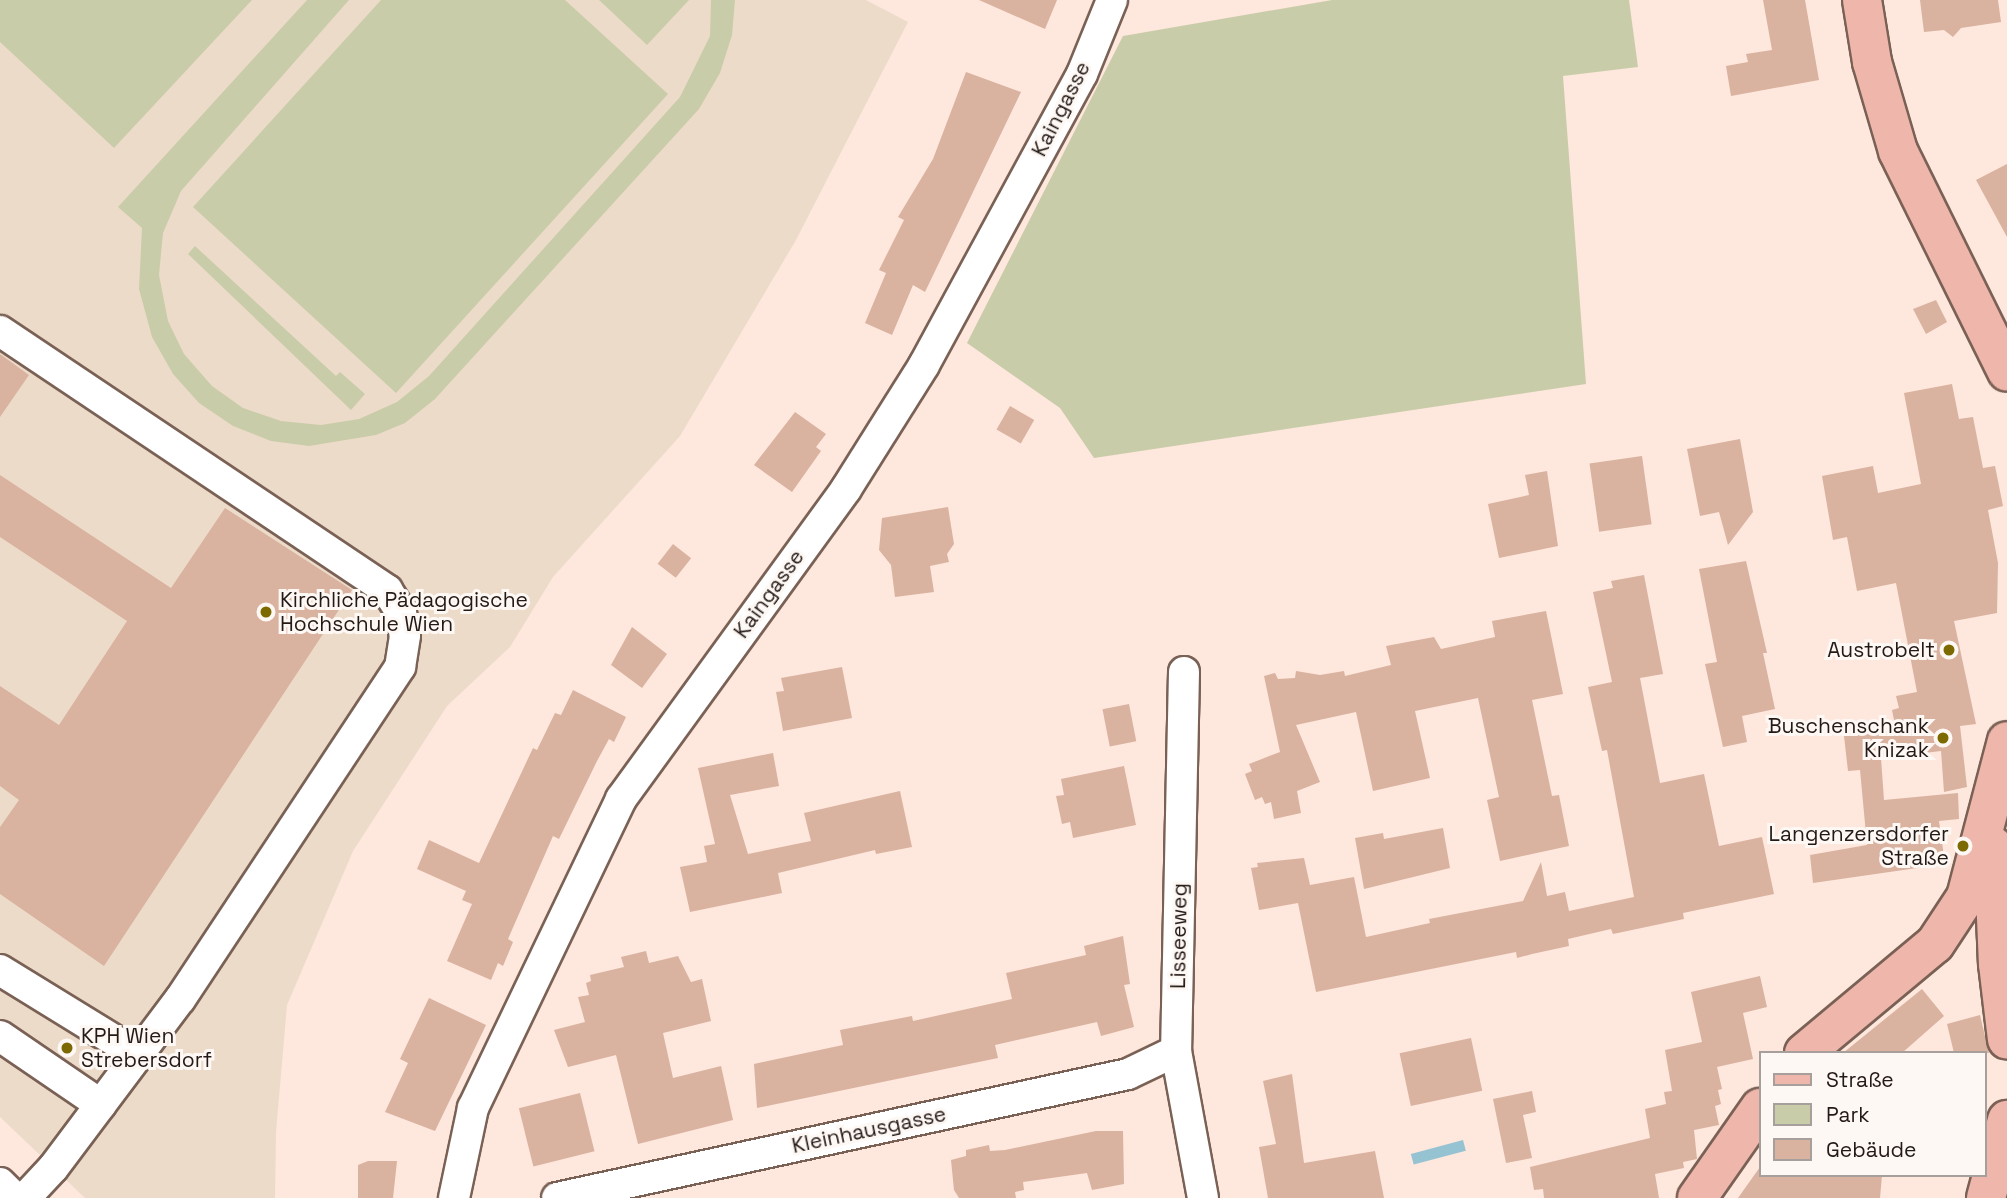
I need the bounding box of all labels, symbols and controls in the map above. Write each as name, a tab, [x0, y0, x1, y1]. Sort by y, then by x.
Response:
street label: Kaingasse	[1026, 57, 1096, 161]
street label: Kaingasse	[729, 545, 809, 643]
place label: Kirchliche Pädagogische Hochschule Wien	[280, 587, 528, 637]
marker: Kirchliche Pädagogische Hochschule Wien	[258, 604, 274, 620]
place label: Austrobelt	[1827, 637, 1935, 663]
marker: Austrobelt	[1941, 642, 1957, 658]
place label: Buschenschank Knizak	[1768, 713, 1929, 763]
marker: Buschenschank Knizak	[1935, 730, 1951, 746]
place label: Langenzersdorfer Straße	[1769, 821, 1949, 871]
marker: Langenzersdorfer Straße	[1955, 838, 1971, 854]
street label: Lisseeweg	[1165, 883, 1193, 989]
place label: KPH Wien Strebersdorf	[81, 1023, 212, 1073]
marker: KPH Wien Strebersdorf	[59, 1040, 75, 1056]
legend	[1758, 1051, 1986, 1177]
text: Straße	[1826, 1066, 1894, 1093]
street label: Kleinhausgasse	[790, 1101, 948, 1159]
text: Park	[1826, 1101, 1870, 1128]
text: Gebäude	[1826, 1136, 1916, 1163]

